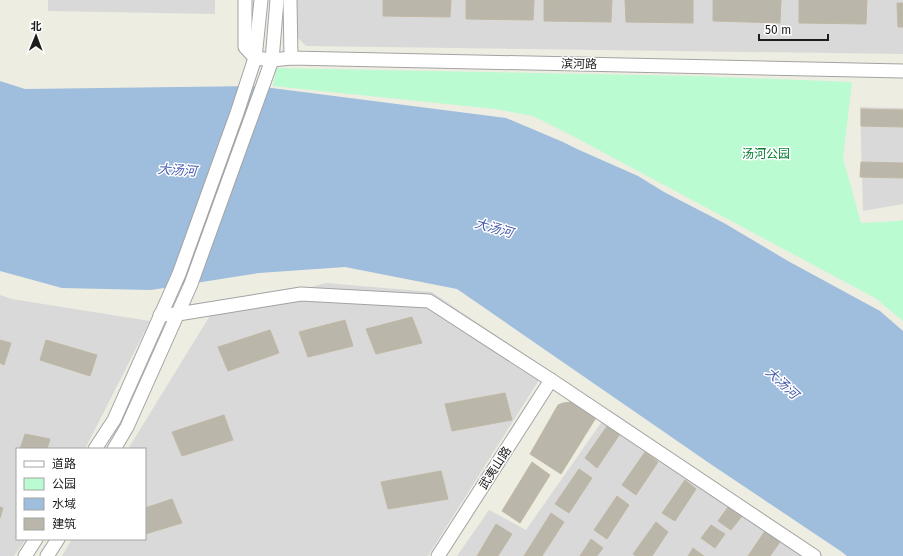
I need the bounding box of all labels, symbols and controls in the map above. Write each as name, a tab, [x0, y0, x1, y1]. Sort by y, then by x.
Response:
north arrow	[16, 16, 56, 56]
scale bar	[759, 16, 828, 42]
text: 北	[31, 20, 42, 33]
text: 50 m	[765, 23, 791, 37]
street label: 滨河路	[561, 57, 597, 71]
park label: 汤河公园	[742, 147, 790, 161]
water label: 大汤河	[157, 161, 200, 179]
water label: 大汤河	[473, 215, 518, 241]
water label: 大汤河	[763, 364, 804, 404]
street label: 武夷山路	[476, 444, 514, 492]
legend	[16, 448, 146, 540]
text: 道路	[52, 457, 76, 471]
text: 公园	[52, 477, 76, 491]
text: 水域	[52, 497, 76, 511]
text: 建筑	[52, 517, 76, 531]

